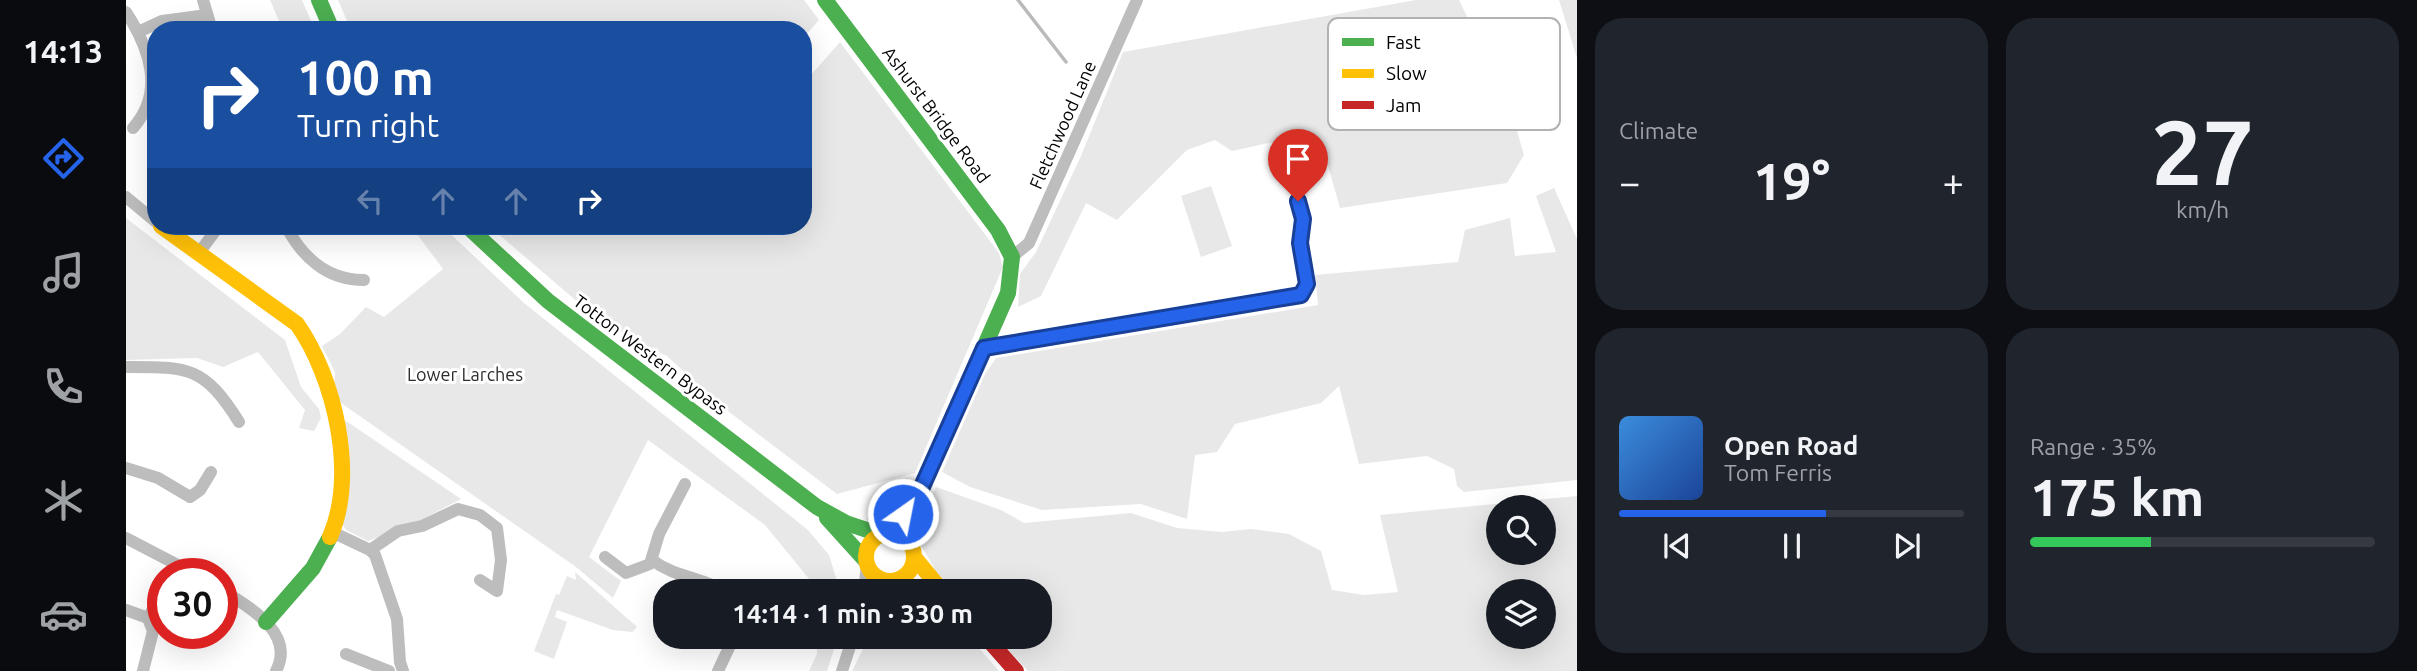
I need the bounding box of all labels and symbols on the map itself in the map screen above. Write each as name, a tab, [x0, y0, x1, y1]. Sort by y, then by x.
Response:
legend	[1328, 18, 1560, 130]
text: Fast	[1386, 31, 1421, 53]
street label: Ashurst Bridge Road	[879, 42, 994, 186]
street label: Fletchwood Lane	[1025, 57, 1099, 192]
text: Slow	[1386, 62, 1427, 84]
text: Jam	[1386, 94, 1422, 116]
pin	[1268, 129, 1328, 201]
street label: Totton Western Bypass	[570, 290, 731, 418]
park label: Lower Larches	[407, 364, 523, 384]
position arrow	[866, 477, 940, 551]
speed limit sign: 30	[147, 558, 238, 649]

